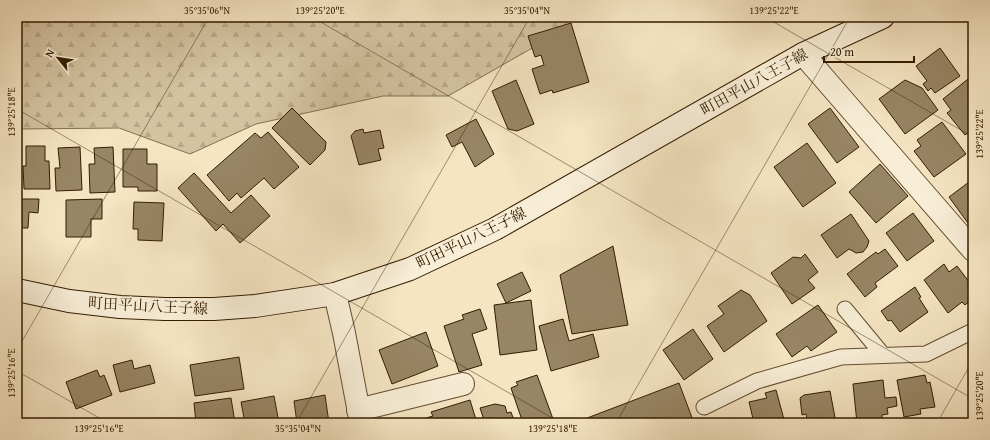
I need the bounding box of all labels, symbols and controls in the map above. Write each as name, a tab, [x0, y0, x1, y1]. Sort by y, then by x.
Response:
text: 35°35'06"N	[184, 3, 230, 18]
text: 139°25'20"E	[295, 3, 345, 18]
text: 35°35'04"N	[504, 3, 550, 18]
text: 139°25'22"E	[749, 3, 799, 18]
north arrow	[38, 38, 78, 78]
scale bar	[824, 38, 914, 64]
street label: 町田平山八王子線	[696, 43, 811, 120]
text: 20 m	[830, 43, 854, 60]
text: N	[41, 45, 58, 60]
text: 139°25'18"E	[4, 87, 19, 137]
text: 139°25'22"E	[972, 109, 987, 159]
street label: 町田平山八王子線	[412, 202, 529, 273]
street label: 町田平山八王子線	[88, 292, 209, 319]
text: 139°25'16"E	[4, 348, 19, 398]
text: 139°25'20"E	[972, 371, 987, 421]
text: 139°25'16"E	[74, 421, 124, 436]
text: 35°35'04"N	[275, 421, 321, 436]
text: 139°25'18"E	[528, 421, 578, 436]

